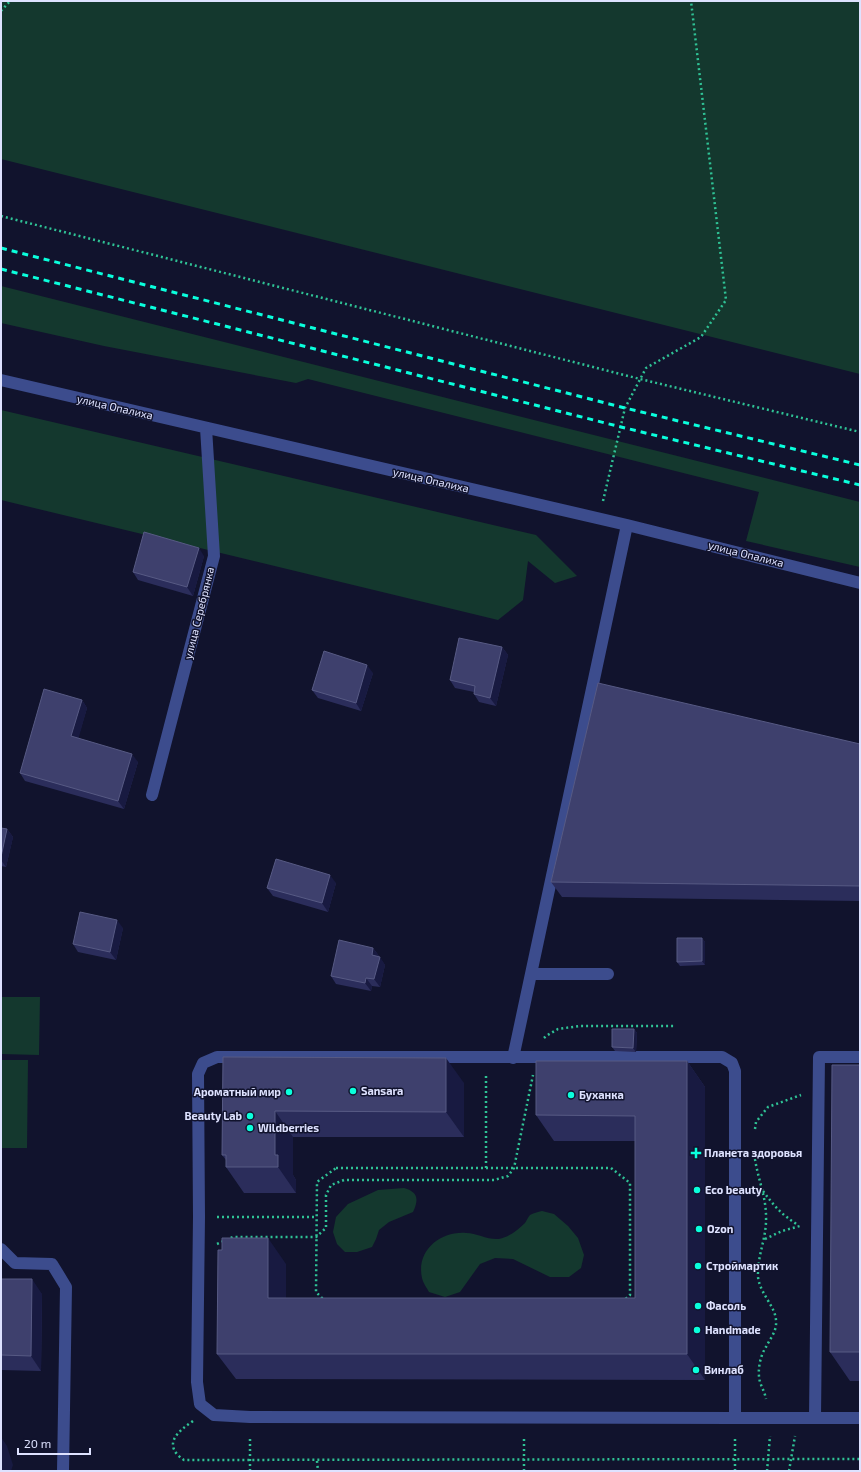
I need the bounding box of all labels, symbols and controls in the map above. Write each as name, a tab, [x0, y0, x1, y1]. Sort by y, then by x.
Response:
street label: улица Опалиха	[76, 391, 154, 423]
street label: улица Опалиха	[392, 464, 470, 496]
street label: улица Опалиха	[707, 538, 785, 570]
street label: улица Серебрянка	[181, 565, 217, 661]
place label: Sansara	[361, 1084, 403, 1097]
place label: Ароматный мир	[194, 1085, 281, 1098]
marker: Sansara	[348, 1086, 358, 1096]
marker: Ароматный мир	[284, 1087, 294, 1097]
place label: Буханка	[579, 1088, 624, 1101]
marker: Буханка	[566, 1090, 576, 1100]
place label: Beauty Lab	[184, 1109, 242, 1123]
marker: Beauty Lab	[245, 1111, 255, 1121]
place label: Wildberries	[258, 1121, 319, 1134]
marker: Wildberries	[245, 1123, 255, 1133]
place label: Планета здоровья	[704, 1146, 802, 1159]
marker: Планета здоровья	[691, 1148, 701, 1158]
place label: Eco beauty	[705, 1183, 763, 1197]
marker: Eco beauty	[692, 1185, 702, 1195]
place label: Ozon	[707, 1222, 733, 1235]
marker: Ozon	[694, 1224, 704, 1234]
place label: Строймартик	[706, 1259, 778, 1272]
marker: Строймартик	[693, 1261, 703, 1271]
place label: Фасоль	[706, 1299, 746, 1312]
marker: Фасоль	[693, 1301, 703, 1311]
place label: Handmade	[705, 1323, 761, 1336]
marker: Handmade	[692, 1325, 702, 1335]
place label: Винлаб	[704, 1363, 744, 1376]
marker: Винлаб	[691, 1365, 701, 1375]
scale bar	[18, 1430, 90, 1456]
text: 20 m	[24, 1436, 51, 1450]

